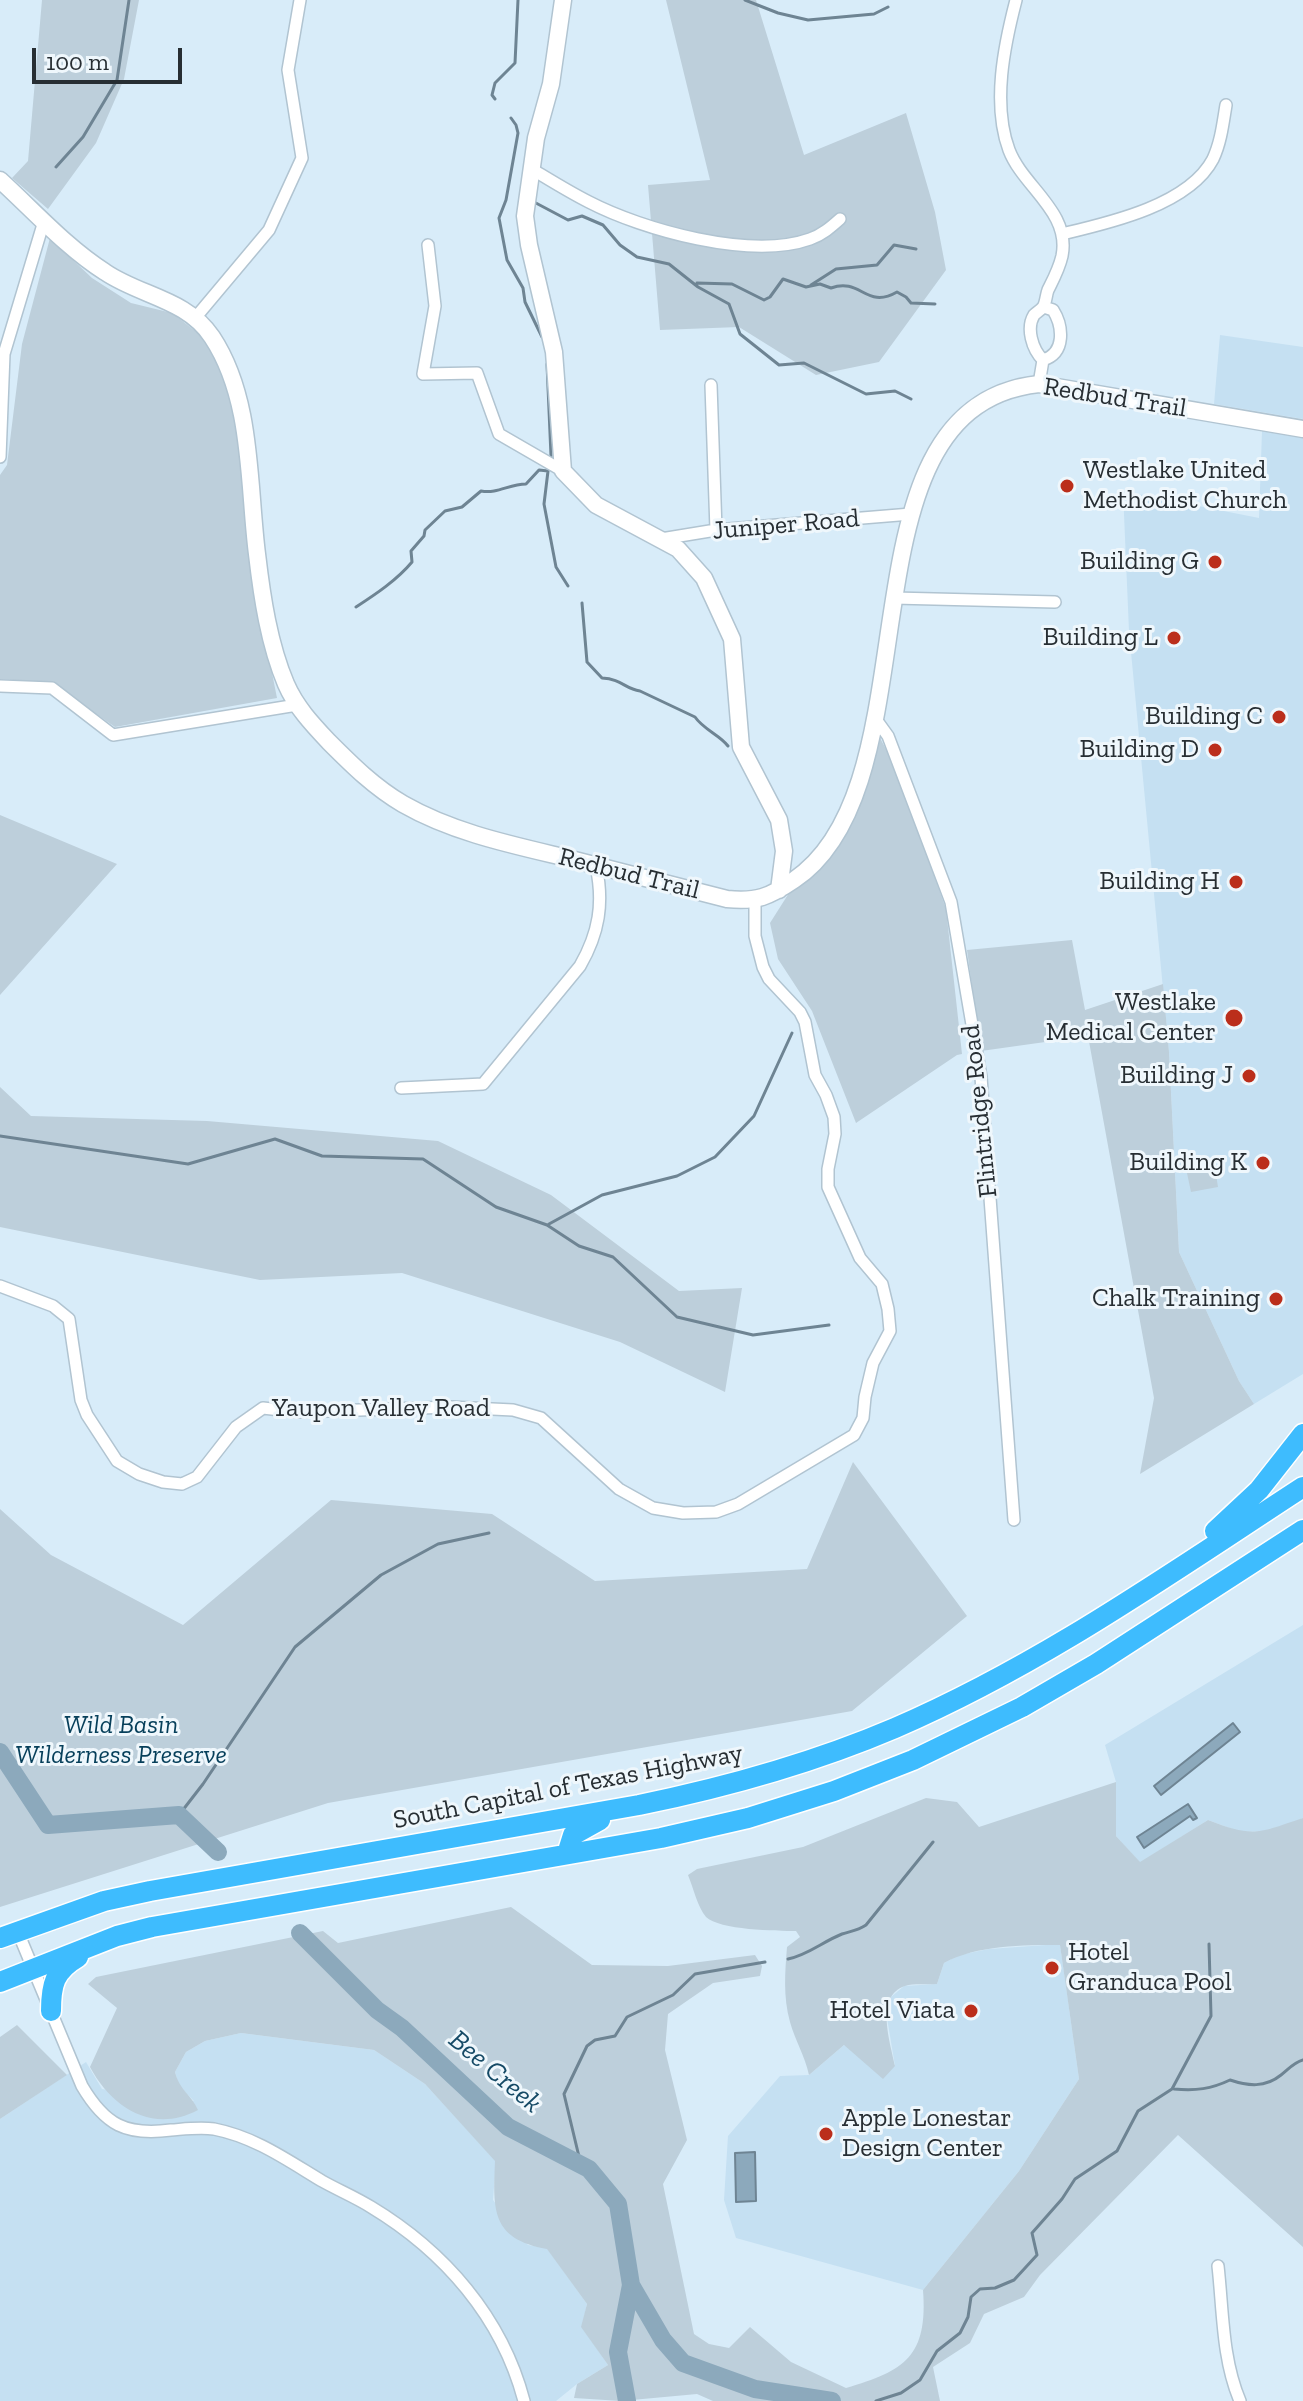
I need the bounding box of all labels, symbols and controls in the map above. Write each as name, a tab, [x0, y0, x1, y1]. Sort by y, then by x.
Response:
scale bar	[36, 32, 186, 82]
text: 100 m	[46, 47, 109, 76]
street label: Redbud Trail	[1041, 371, 1189, 425]
place label: Westlake United Methodist Church	[1083, 455, 1287, 516]
marker: Westlake United Methodist Church	[1058, 477, 1076, 495]
street label: Juniper Road	[711, 503, 861, 547]
place label: Building G	[1080, 546, 1199, 578]
marker: Building G	[1206, 553, 1224, 571]
place label: Building L	[1043, 622, 1158, 654]
marker: Building L	[1165, 629, 1183, 647]
place label: Building C	[1145, 701, 1263, 733]
marker: Building C	[1270, 708, 1288, 726]
place label: Building D	[1080, 734, 1199, 766]
marker: Building D	[1206, 741, 1224, 759]
street label: Redbud Trail	[555, 841, 703, 907]
place label: Building H	[1099, 866, 1220, 898]
marker: Building H	[1227, 873, 1245, 891]
place label: Westlake Medical Center	[1046, 987, 1216, 1048]
marker: Westlake Medical Center	[1223, 1007, 1245, 1029]
street label: Flintridge Road	[955, 1023, 1005, 1199]
place label: Building J	[1120, 1060, 1233, 1092]
marker: Building J	[1240, 1067, 1258, 1085]
place label: Building K	[1129, 1147, 1247, 1179]
marker: Building K	[1254, 1154, 1272, 1172]
place label: Chalk Training	[1092, 1283, 1260, 1315]
marker: Chalk Training	[1267, 1290, 1285, 1308]
street label: Yaupon Valley Road	[272, 1393, 490, 1425]
park label: Wild Basin Wilderness Preserve	[15, 1710, 227, 1772]
street label: South Capital of Texas Highway	[391, 1738, 745, 1836]
place label: Hotel Granduca Pool	[1068, 1937, 1232, 1998]
marker: Hotel Granduca Pool	[1043, 1959, 1061, 1977]
place label: Hotel Viata	[830, 1995, 955, 2027]
marker: Hotel Viata	[962, 2002, 980, 2020]
water label: Bee Creek	[442, 2023, 548, 2121]
place label: Apple Lonestar Design Center	[842, 2103, 1011, 2164]
marker: Apple Lonestar Design Center	[817, 2125, 835, 2143]

